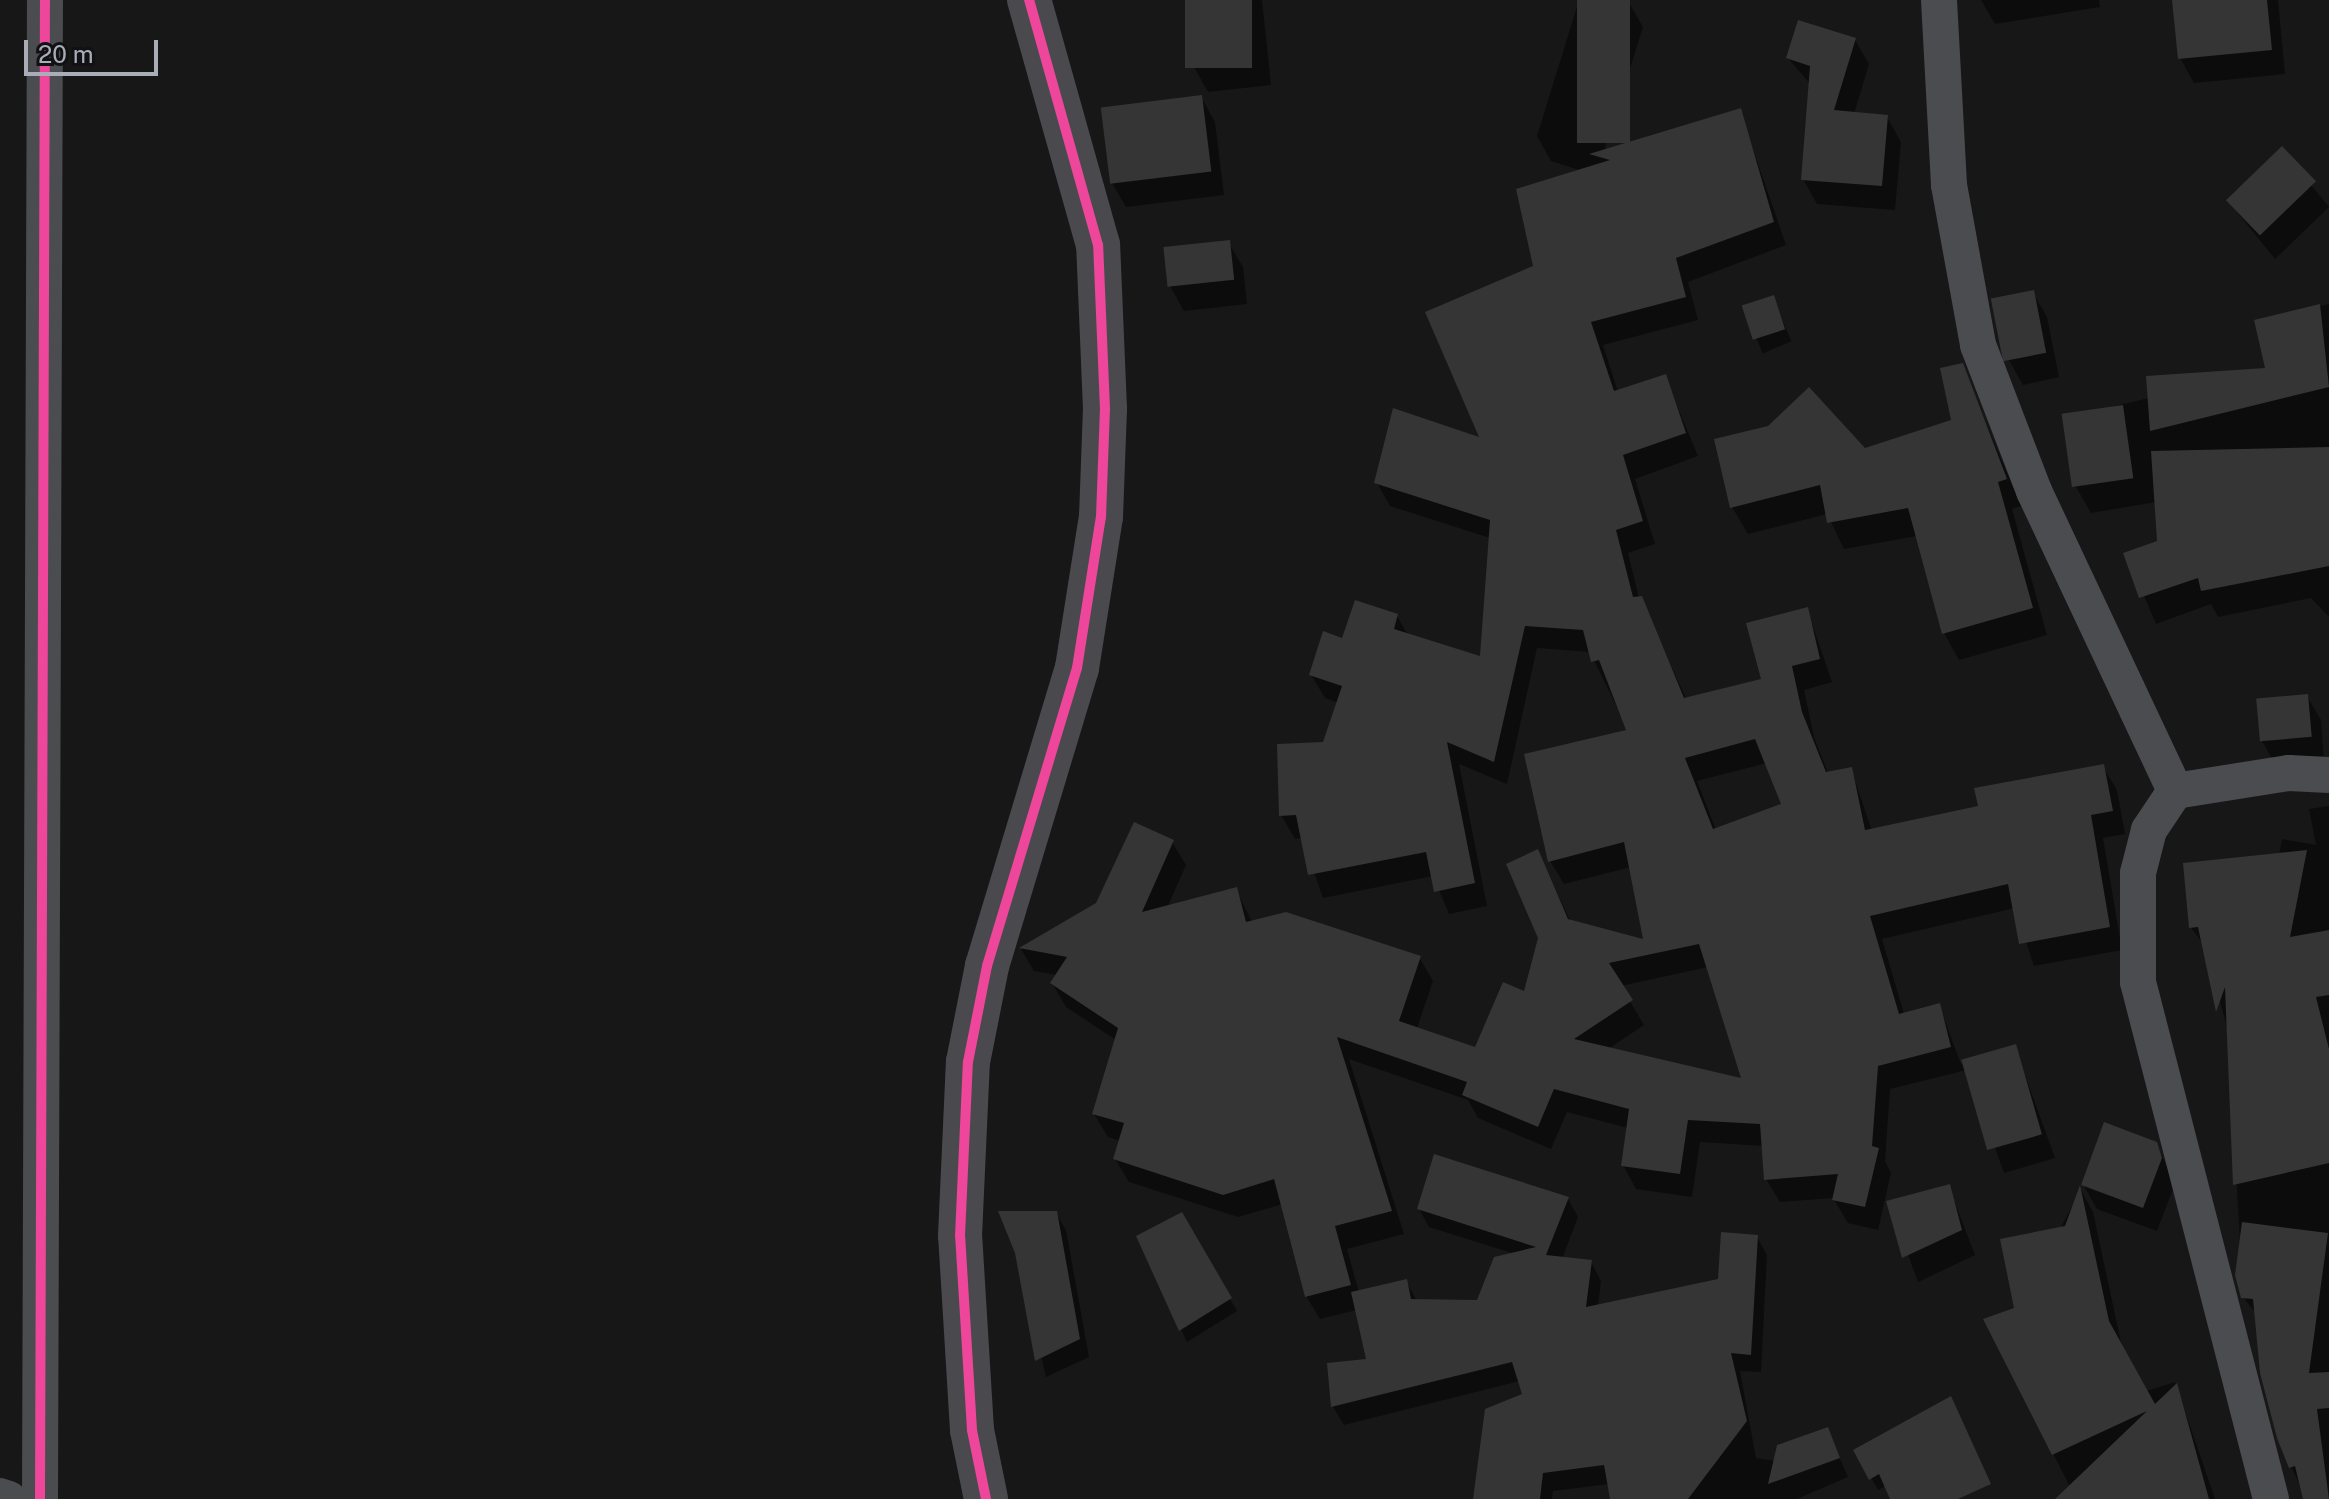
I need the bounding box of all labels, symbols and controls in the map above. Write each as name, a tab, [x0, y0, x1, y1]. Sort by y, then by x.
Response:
scale bar	[28, 24, 162, 74]
text: 20 m	[38, 40, 94, 68]

